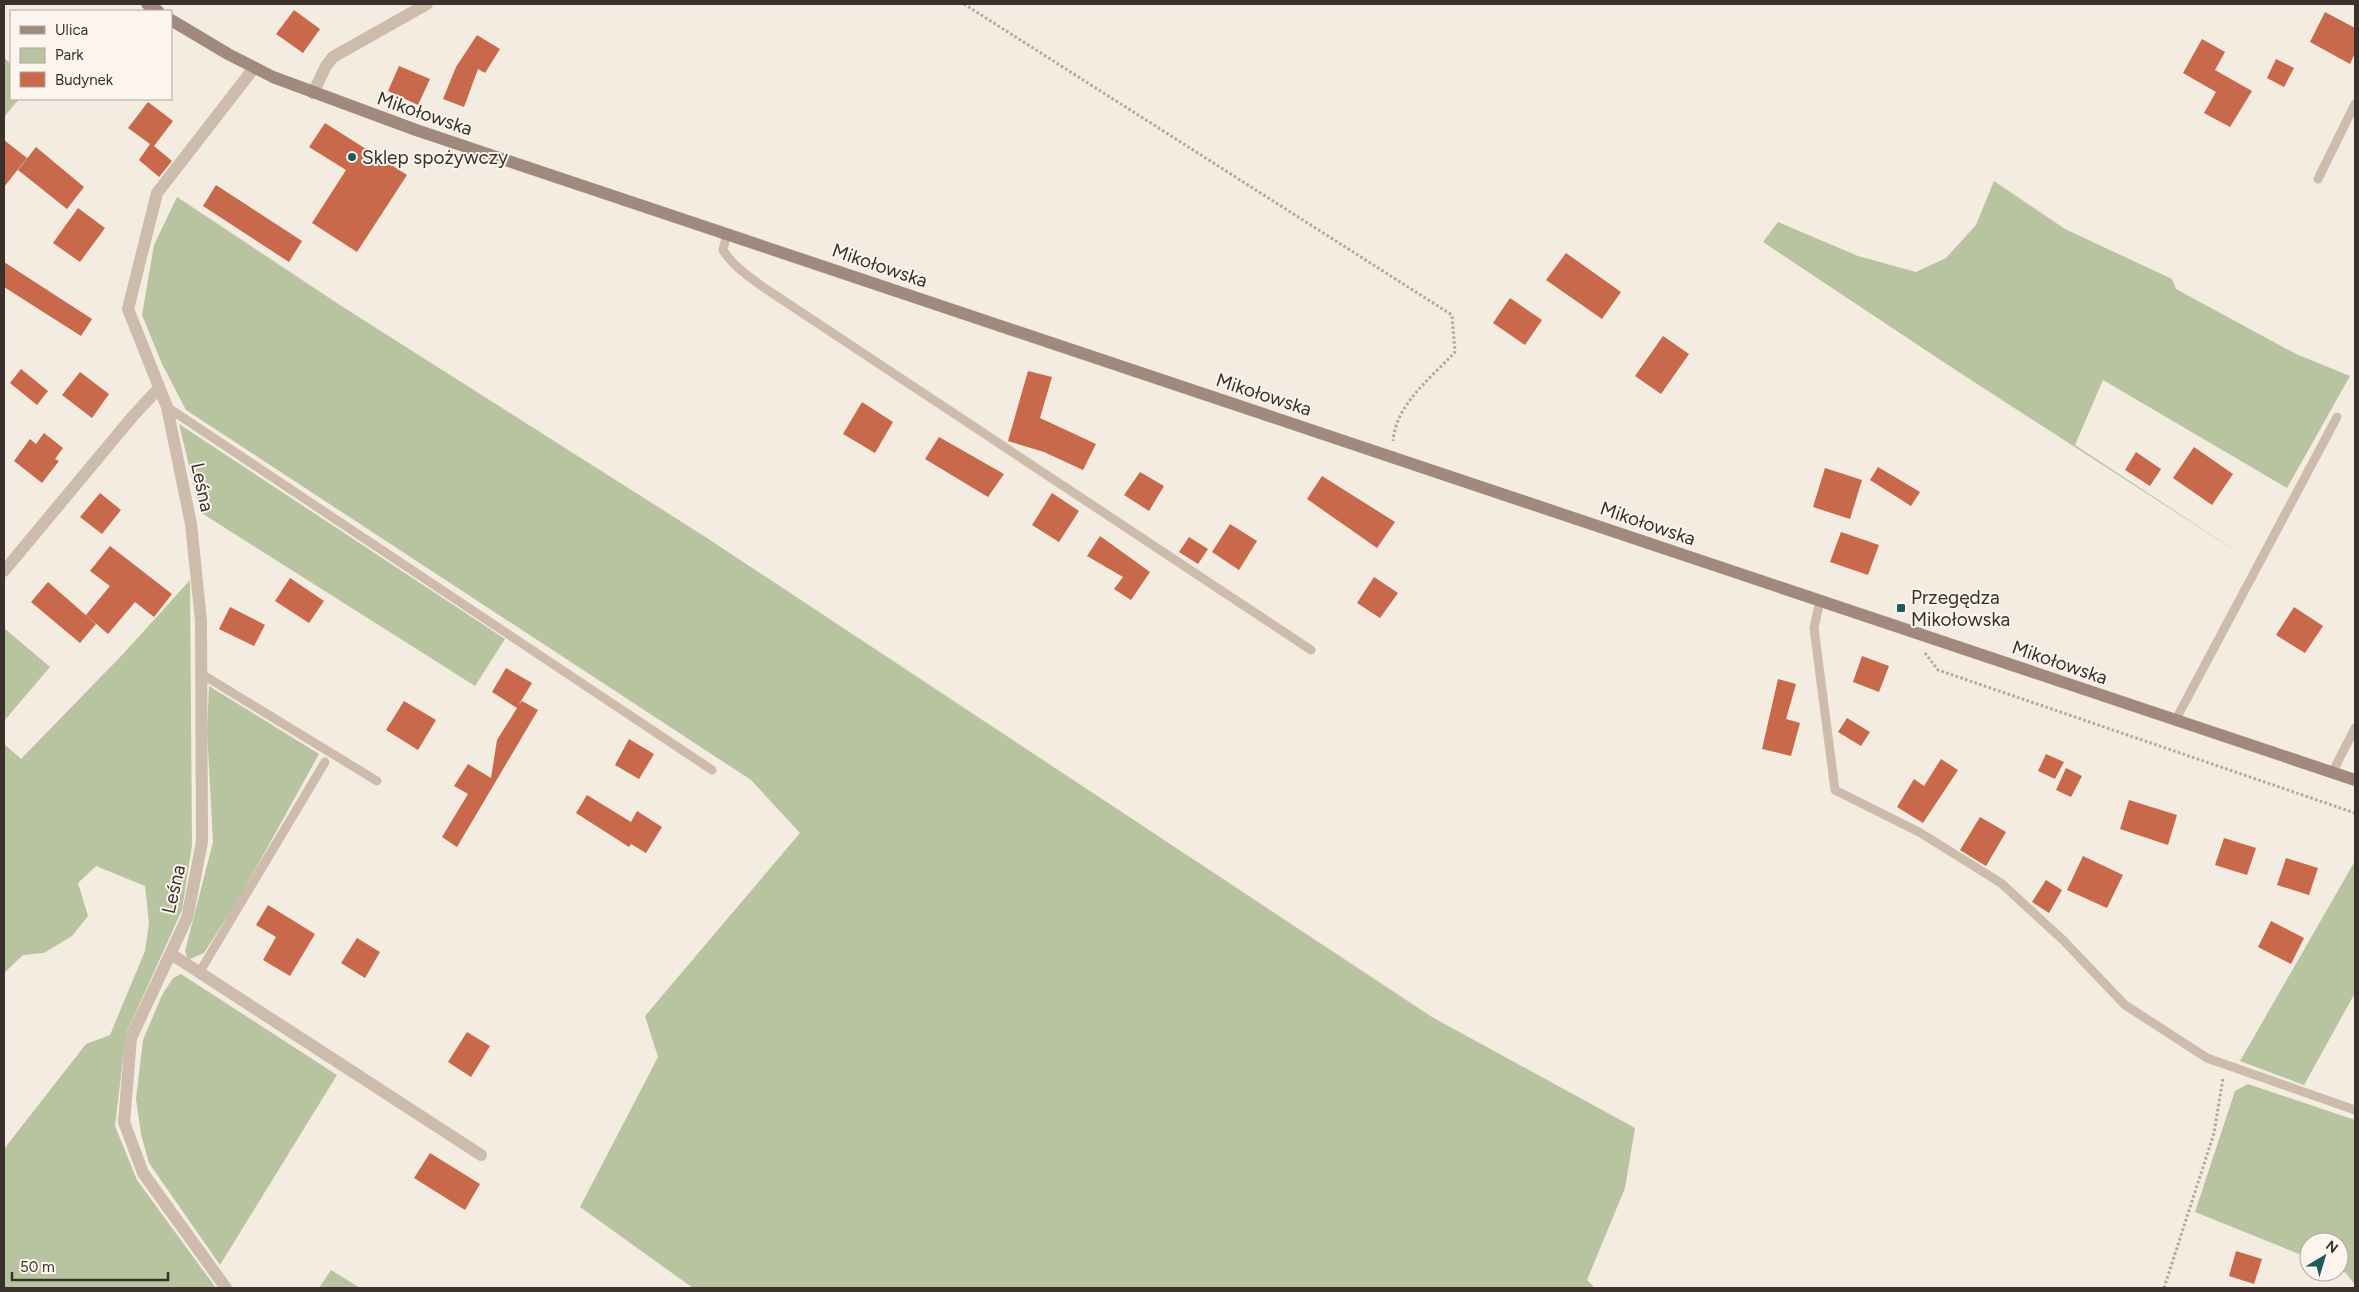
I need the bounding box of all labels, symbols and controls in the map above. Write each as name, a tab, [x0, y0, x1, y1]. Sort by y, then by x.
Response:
legend	[10, 10, 172, 100]
text: Ulica	[55, 21, 88, 39]
text: Park	[55, 46, 84, 64]
text: Budynek	[55, 71, 114, 89]
street label: Mikołowska	[374, 86, 475, 140]
place label: Sklep spożywczy	[362, 146, 508, 169]
marker: Sklep spożywczy	[346, 151, 358, 163]
street label: Mikołowska	[829, 238, 930, 292]
street label: Mikołowska	[1213, 368, 1315, 421]
street label: Leśna	[186, 461, 219, 514]
street label: Mikołowska	[1597, 496, 1698, 550]
place label: Przegędza Mikołowska	[1911, 586, 2010, 631]
marker: Przegędza Mikołowska	[1895, 602, 1907, 614]
street label: Mikołowska	[2009, 635, 2110, 689]
street label: Leśna	[157, 862, 190, 916]
north arrow	[2299, 1232, 2349, 1282]
text: N	[2322, 1237, 2341, 1257]
scale bar	[12, 1250, 169, 1282]
text: 50 m	[20, 1258, 55, 1276]

